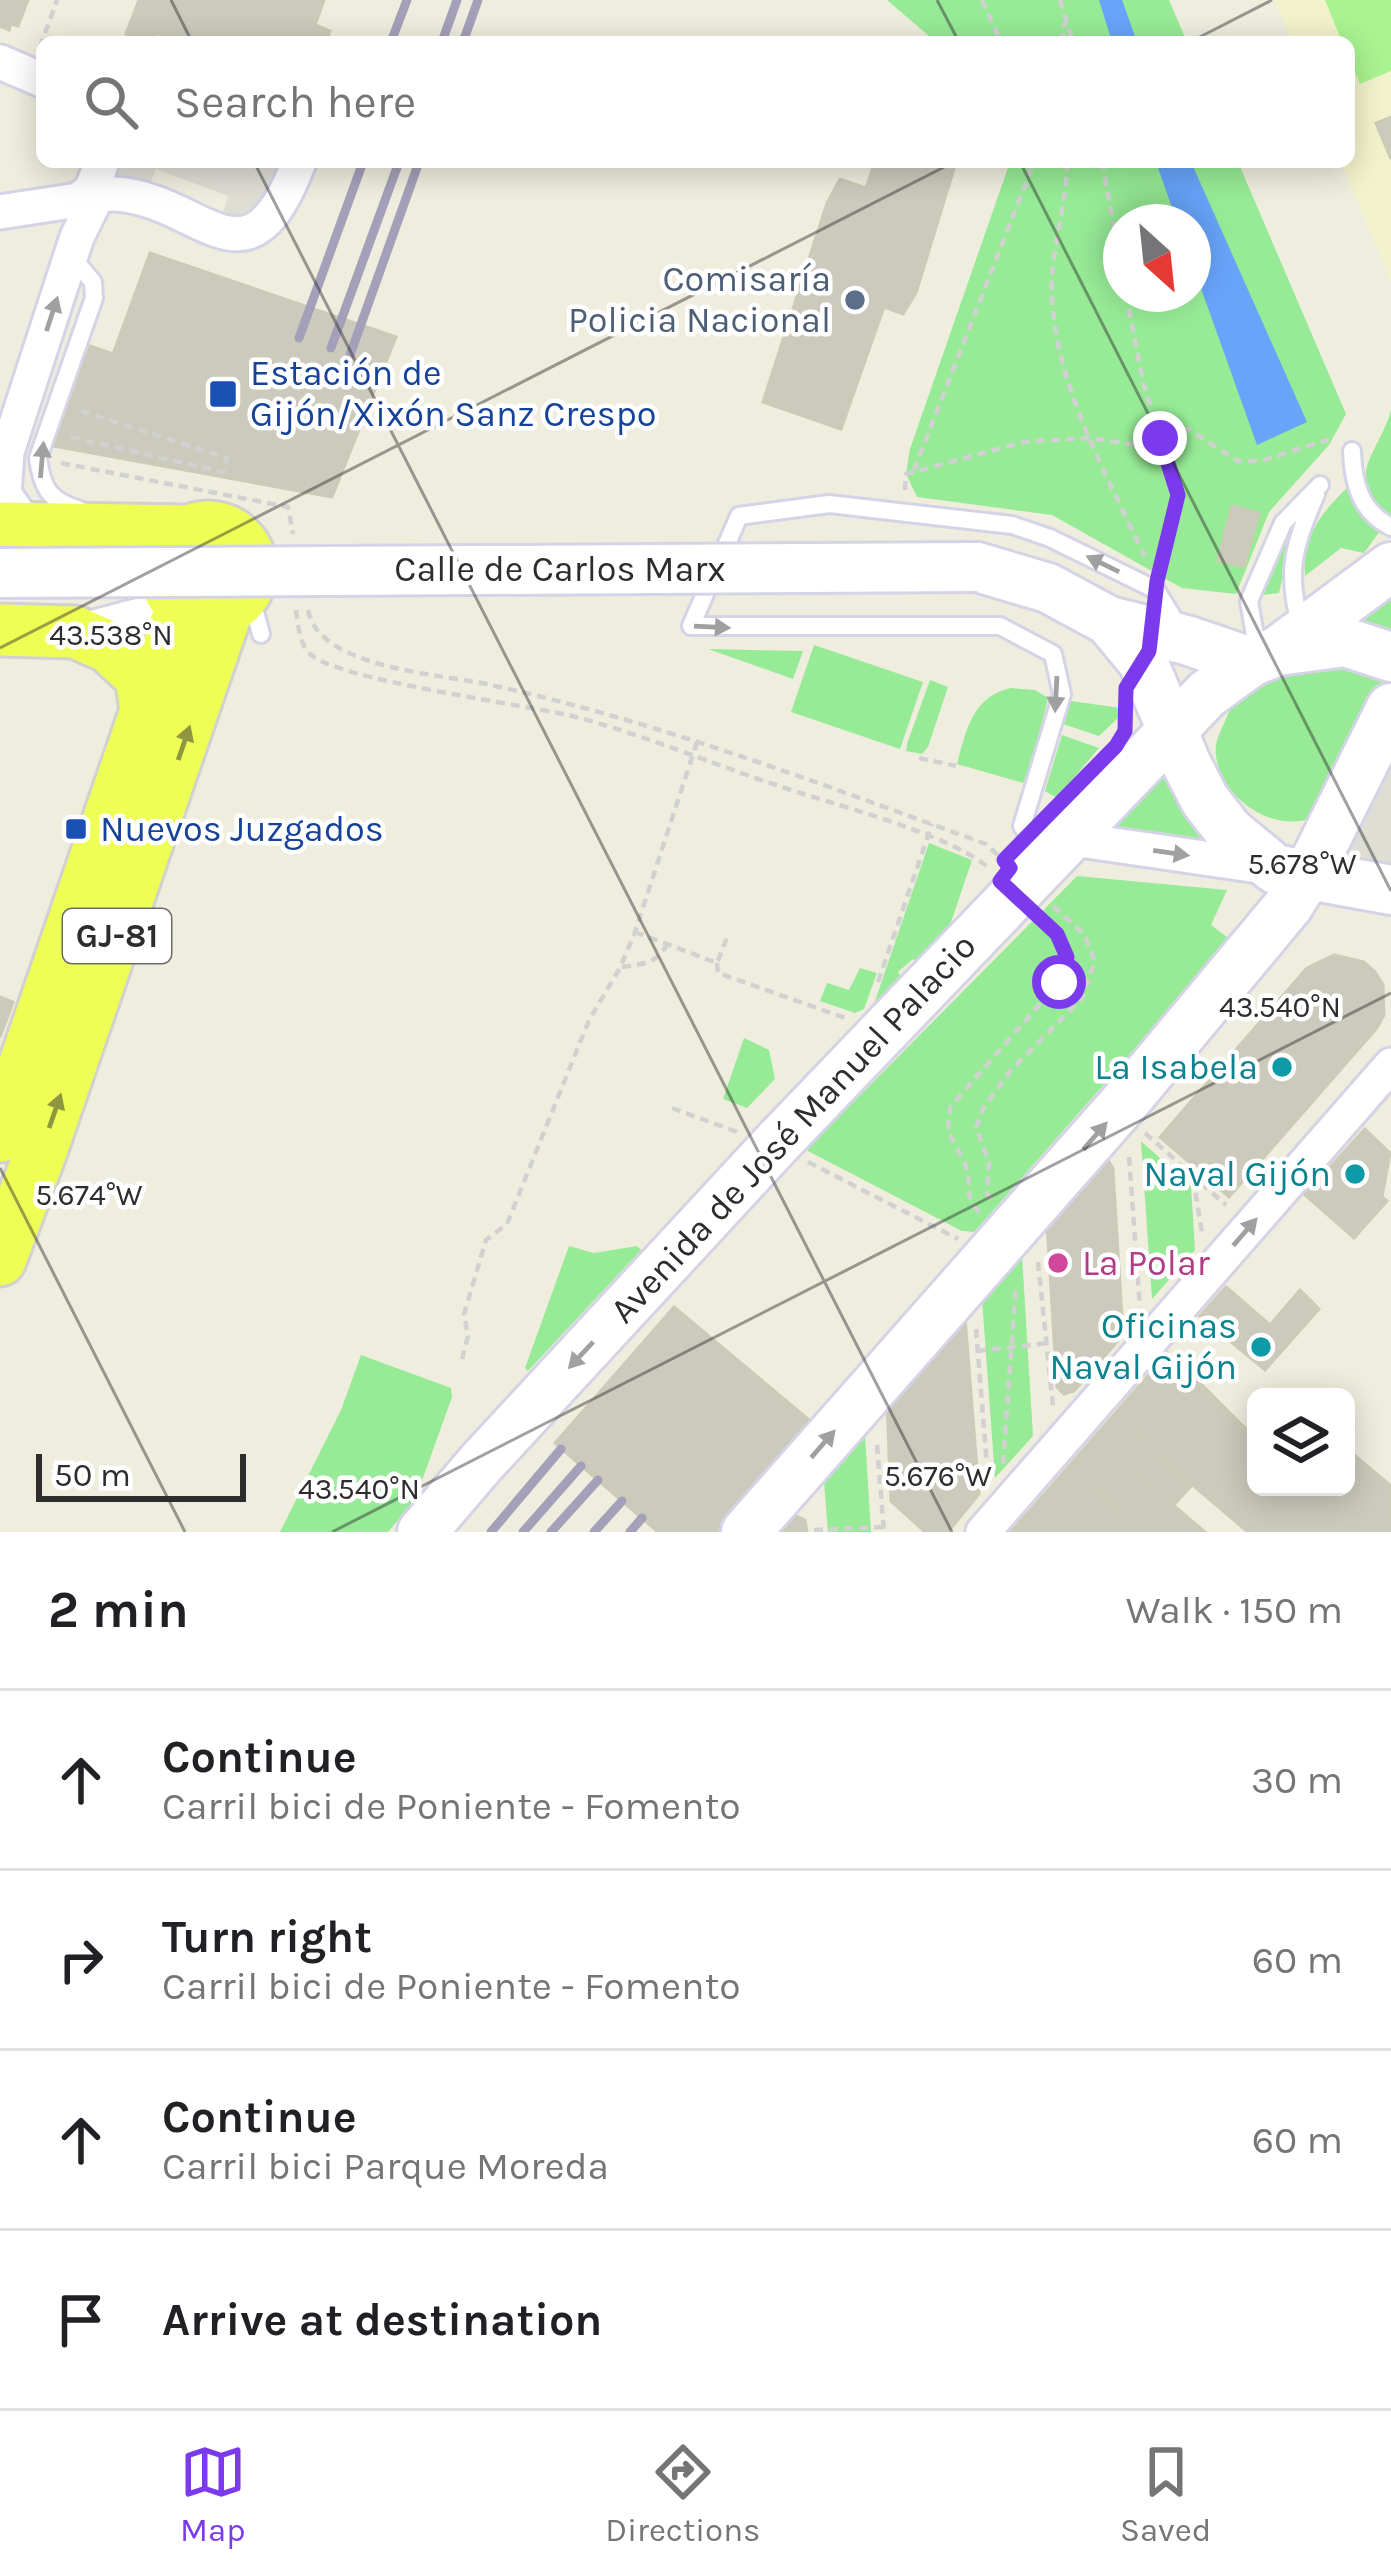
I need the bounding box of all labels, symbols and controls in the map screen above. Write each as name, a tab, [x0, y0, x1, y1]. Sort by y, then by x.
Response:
search box	[36, 36, 1355, 168]
icon: search	[78, 69, 144, 135]
text: Search here	[174, 76, 416, 128]
north arrow	[1103, 204, 1211, 312]
place label: Comisaría Policia Nacional	[568, 258, 831, 341]
marker: Comisaría Policia Nacional	[842, 287, 868, 313]
one-way arrow	[43, 295, 62, 332]
place label: Estación de Gijón/Xixón Sanz Crespo	[250, 352, 656, 435]
marker: Estación de Gijón/Xixón Sanz Crespo	[207, 378, 239, 410]
route end	[1133, 411, 1187, 465]
one-way arrow	[33, 440, 52, 478]
street label: Calle de Carlos Marx	[394, 548, 726, 590]
one-way arrow	[1085, 554, 1120, 574]
text: 43.538°N	[49, 617, 173, 653]
one-way arrow	[693, 618, 731, 637]
one-way arrow	[1046, 676, 1065, 714]
one-way arrow	[176, 725, 194, 761]
place label: Nuevos Juzgados	[100, 808, 384, 850]
marker: Nuevos Juzgados	[63, 816, 89, 842]
one-way arrow	[1152, 844, 1190, 863]
text: 5.678°W	[1247, 846, 1357, 882]
road number: GJ-81	[63, 909, 171, 963]
street label: Avenida de José Manuel Palacio	[601, 925, 985, 1331]
route start	[1032, 955, 1086, 1009]
text: 43.540°N	[1219, 989, 1341, 1025]
place label: La Isabela	[1094, 1046, 1258, 1088]
marker: La Isabela	[1269, 1054, 1295, 1080]
one-way arrow	[47, 1093, 65, 1129]
one-way arrow	[1081, 1121, 1108, 1151]
place label: Naval Gijón	[1143, 1153, 1331, 1195]
marker: Naval Gijón	[1342, 1161, 1368, 1187]
text: 5.674°W	[35, 1177, 143, 1213]
one-way arrow	[1231, 1218, 1257, 1248]
place label: La Polar	[1082, 1242, 1211, 1284]
marker: La Polar	[1045, 1250, 1071, 1276]
place label: Oficinas Naval Gijón	[1049, 1305, 1237, 1388]
marker: Oficinas Naval Gijón	[1248, 1334, 1274, 1360]
one-way arrow	[568, 1340, 595, 1369]
map controls	[1247, 1388, 1355, 1496]
button: layers	[1247, 1388, 1355, 1496]
one-way arrow	[809, 1429, 835, 1459]
scale bar	[36, 1448, 246, 1501]
text: 50 m	[54, 1456, 131, 1494]
text: 5.676°W	[884, 1458, 992, 1494]
text: 43.540°N	[298, 1471, 420, 1507]
text: 2 min	[48, 1580, 189, 1640]
text: Walk · 150 m	[1126, 1587, 1343, 1633]
text: Continue	[162, 1731, 357, 1783]
icon: ahead	[48, 1747, 114, 1813]
text: 30 m	[1251, 1757, 1343, 1803]
text: Carril bici de Poniente - Fomento	[162, 1783, 741, 1829]
text: Turn right	[162, 1911, 372, 1963]
icon: right	[48, 1927, 114, 1993]
text: 60 m	[1252, 1937, 1343, 1983]
text: Carril bici de Poniente - Fomento	[162, 1963, 741, 2009]
text: Continue	[162, 2091, 357, 2143]
icon: ahead	[48, 2107, 114, 2173]
text: 60 m	[1252, 2117, 1343, 2163]
text: Carril bici Parque Moreda	[162, 2143, 609, 2189]
icon: arrive	[48, 2287, 114, 2353]
text: Arrive at destination	[162, 2294, 602, 2346]
tab: Map	[180, 2439, 246, 2549]
tab: Directions	[605, 2439, 760, 2549]
tab: Saved	[1120, 2439, 1211, 2549]

